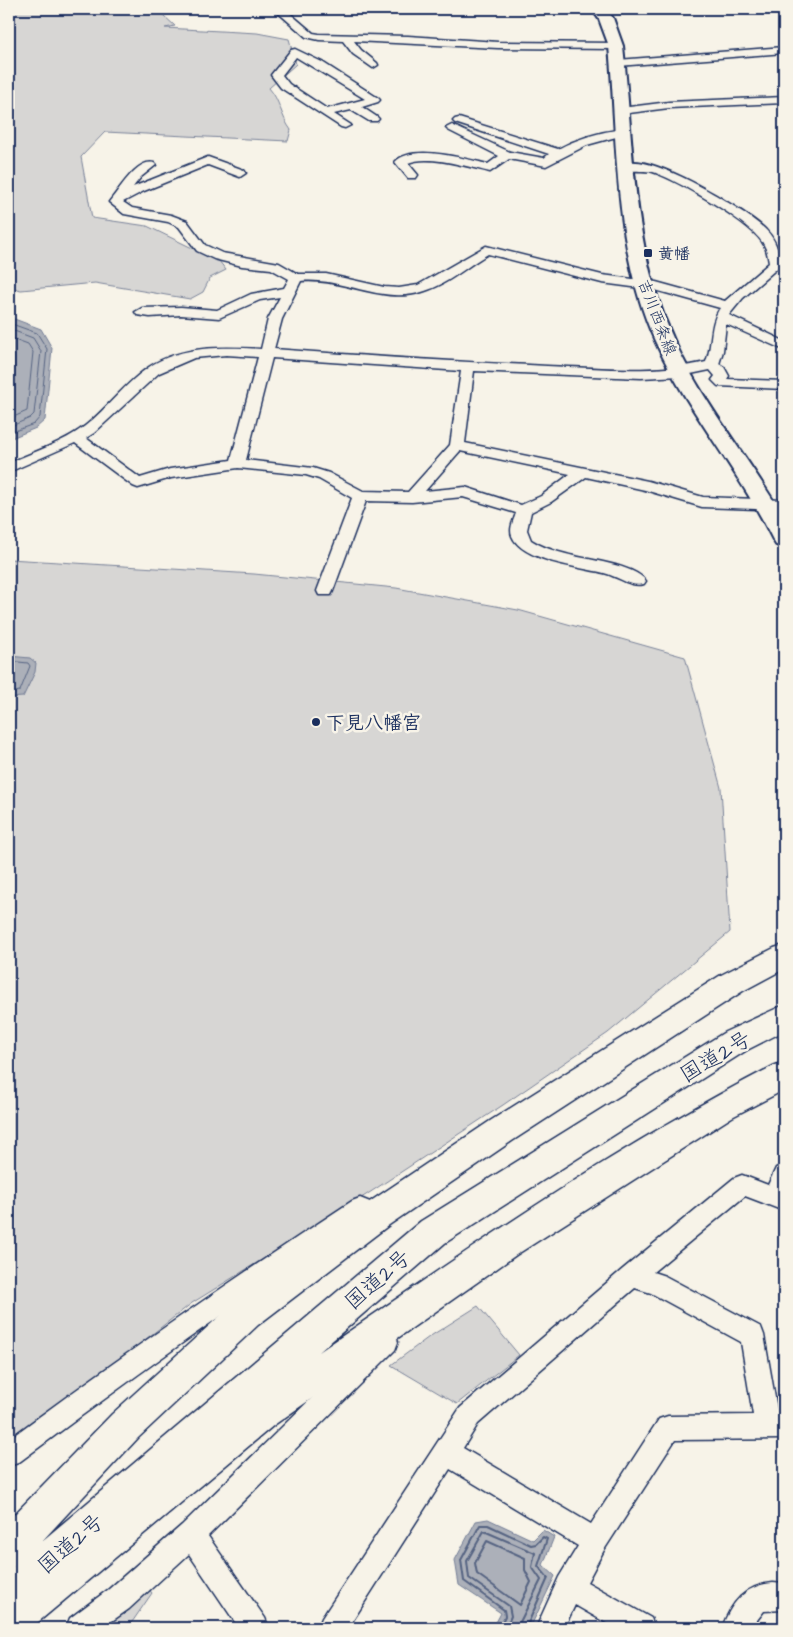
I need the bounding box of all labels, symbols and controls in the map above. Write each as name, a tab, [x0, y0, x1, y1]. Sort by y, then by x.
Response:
place label: 黄幡	[658, 243, 690, 265]
marker: 黄幡	[642, 247, 654, 259]
street label: 吉川西条線	[632, 276, 682, 359]
place label: 下見八幡宮	[326, 710, 421, 737]
marker: 下見八幡宮	[310, 716, 322, 728]
street label: 国道2号	[674, 1024, 757, 1091]
street label: 国道2号	[338, 1243, 418, 1318]
street label: 国道2号	[31, 1507, 111, 1582]

